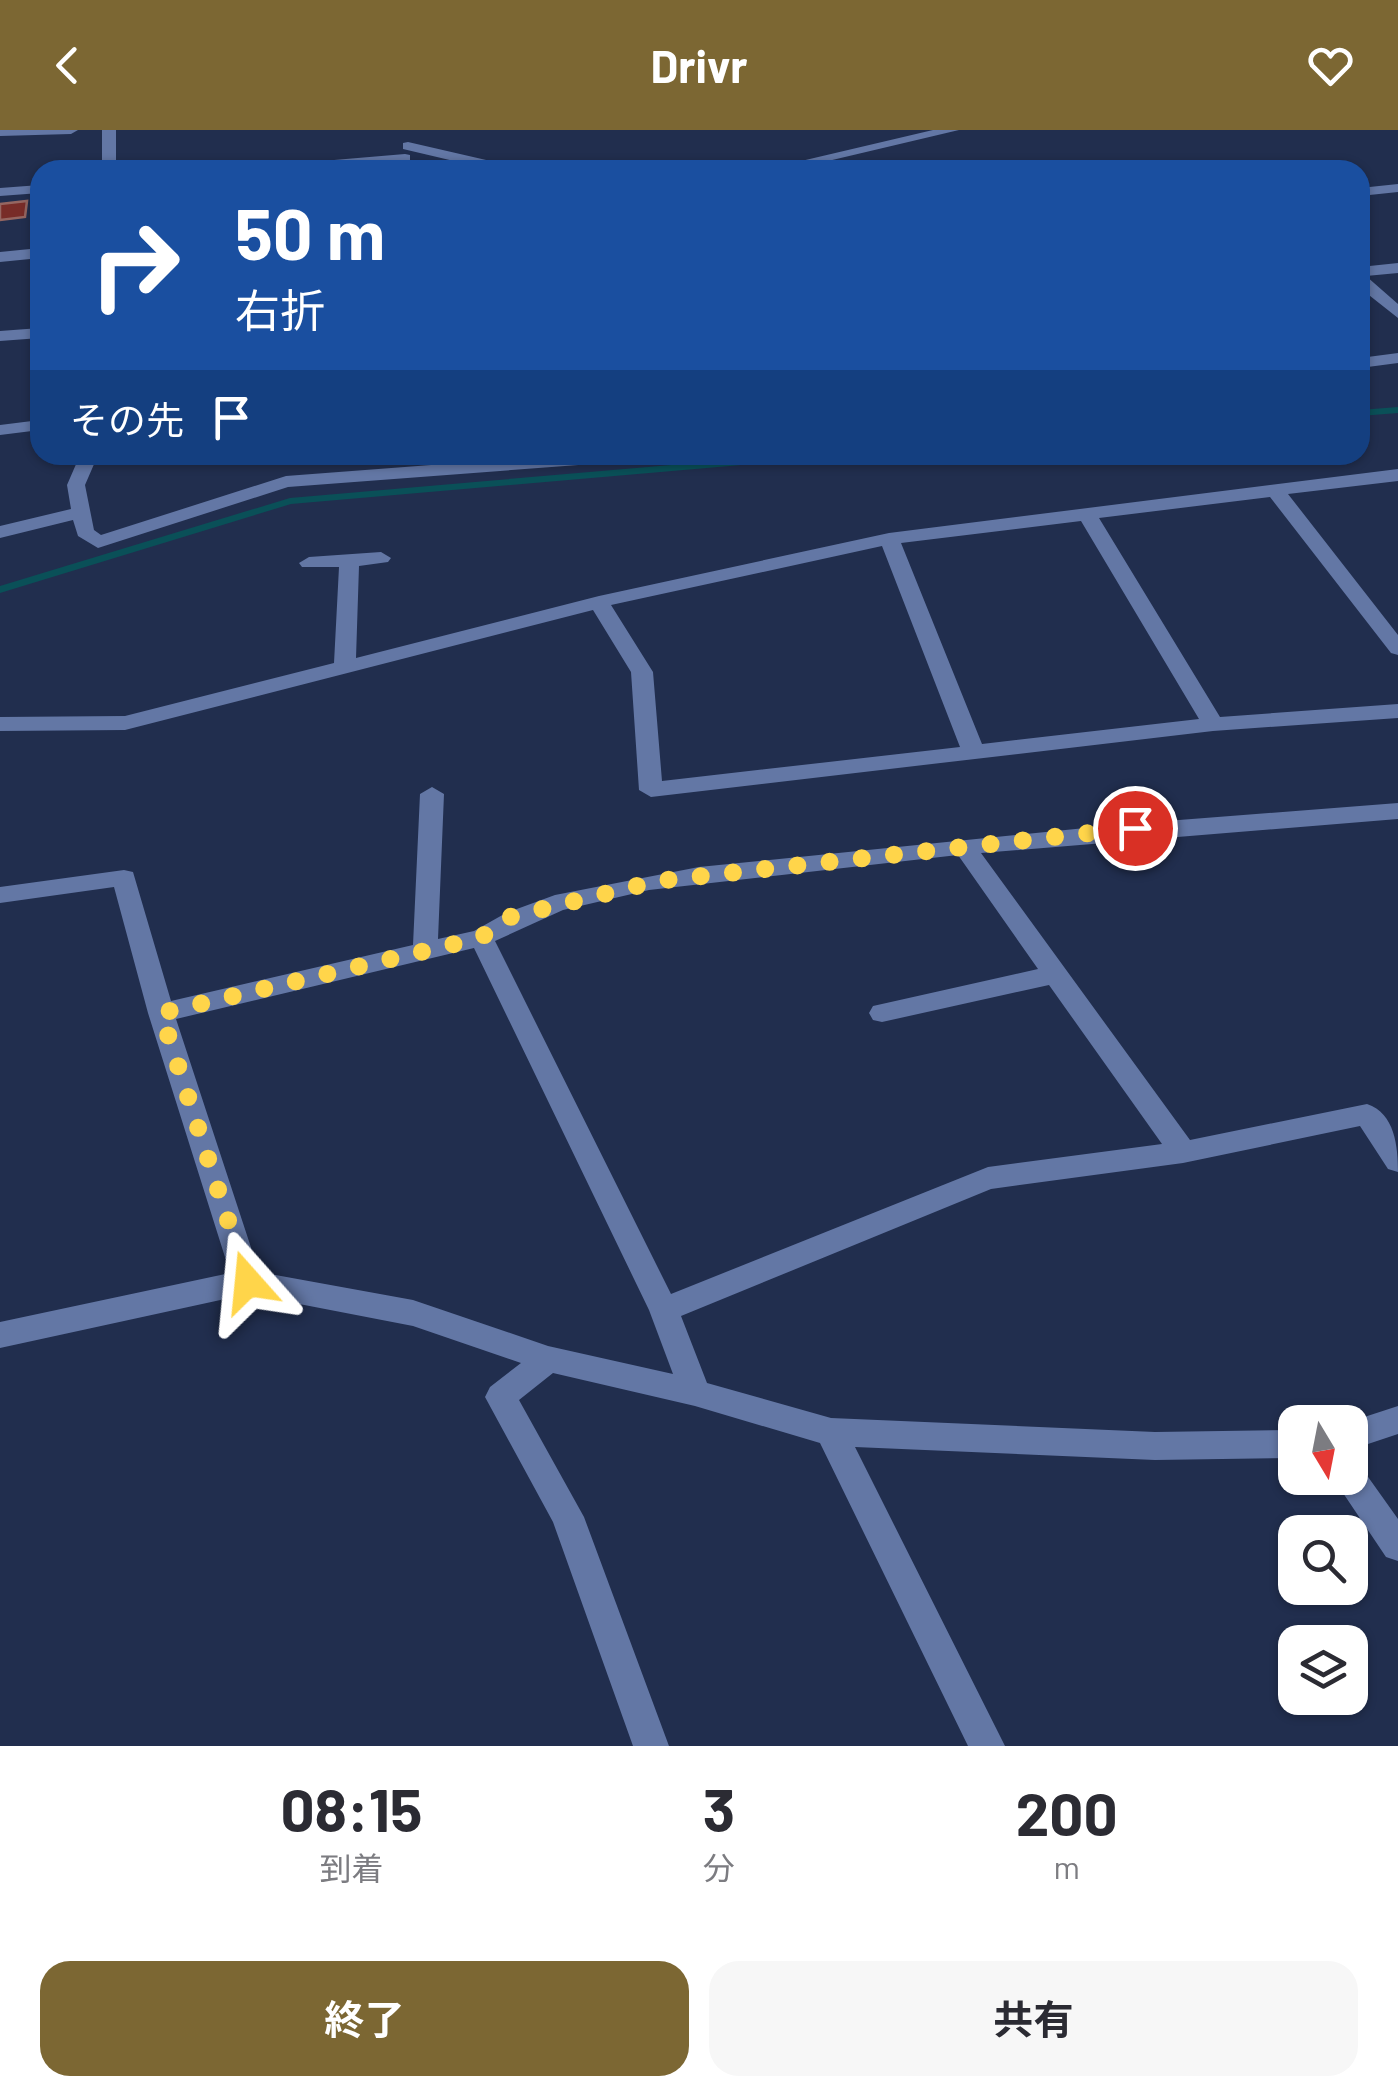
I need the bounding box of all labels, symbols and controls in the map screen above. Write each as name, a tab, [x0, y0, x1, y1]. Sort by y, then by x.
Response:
icon: back	[40, 38, 95, 93]
text: Drivr	[650, 38, 748, 92]
icon: heart	[1303, 38, 1358, 93]
text: 50 m	[235, 190, 385, 274]
icon: right	[70, 200, 200, 330]
text: 右折	[235, 282, 325, 336]
icon: arrive	[204, 390, 259, 445]
text: その先	[70, 396, 184, 442]
pin	[1093, 786, 1178, 871]
icon: arrive	[1108, 801, 1163, 856]
position arrow	[196, 1230, 300, 1334]
north arrow	[1278, 1405, 1368, 1495]
map controls	[1278, 1405, 1368, 1715]
button: search	[1278, 1515, 1368, 1605]
button: layers	[1278, 1625, 1368, 1715]
text: 08:15	[280, 1772, 422, 1844]
text: 3	[703, 1772, 735, 1844]
text: 200	[1016, 1776, 1118, 1848]
text: m	[1053, 1847, 1080, 1885]
text: 到着	[319, 1848, 383, 1886]
text: 分	[703, 1848, 735, 1886]
button: 終了	[40, 1961, 689, 2076]
button: 共有	[709, 1961, 1358, 2076]

